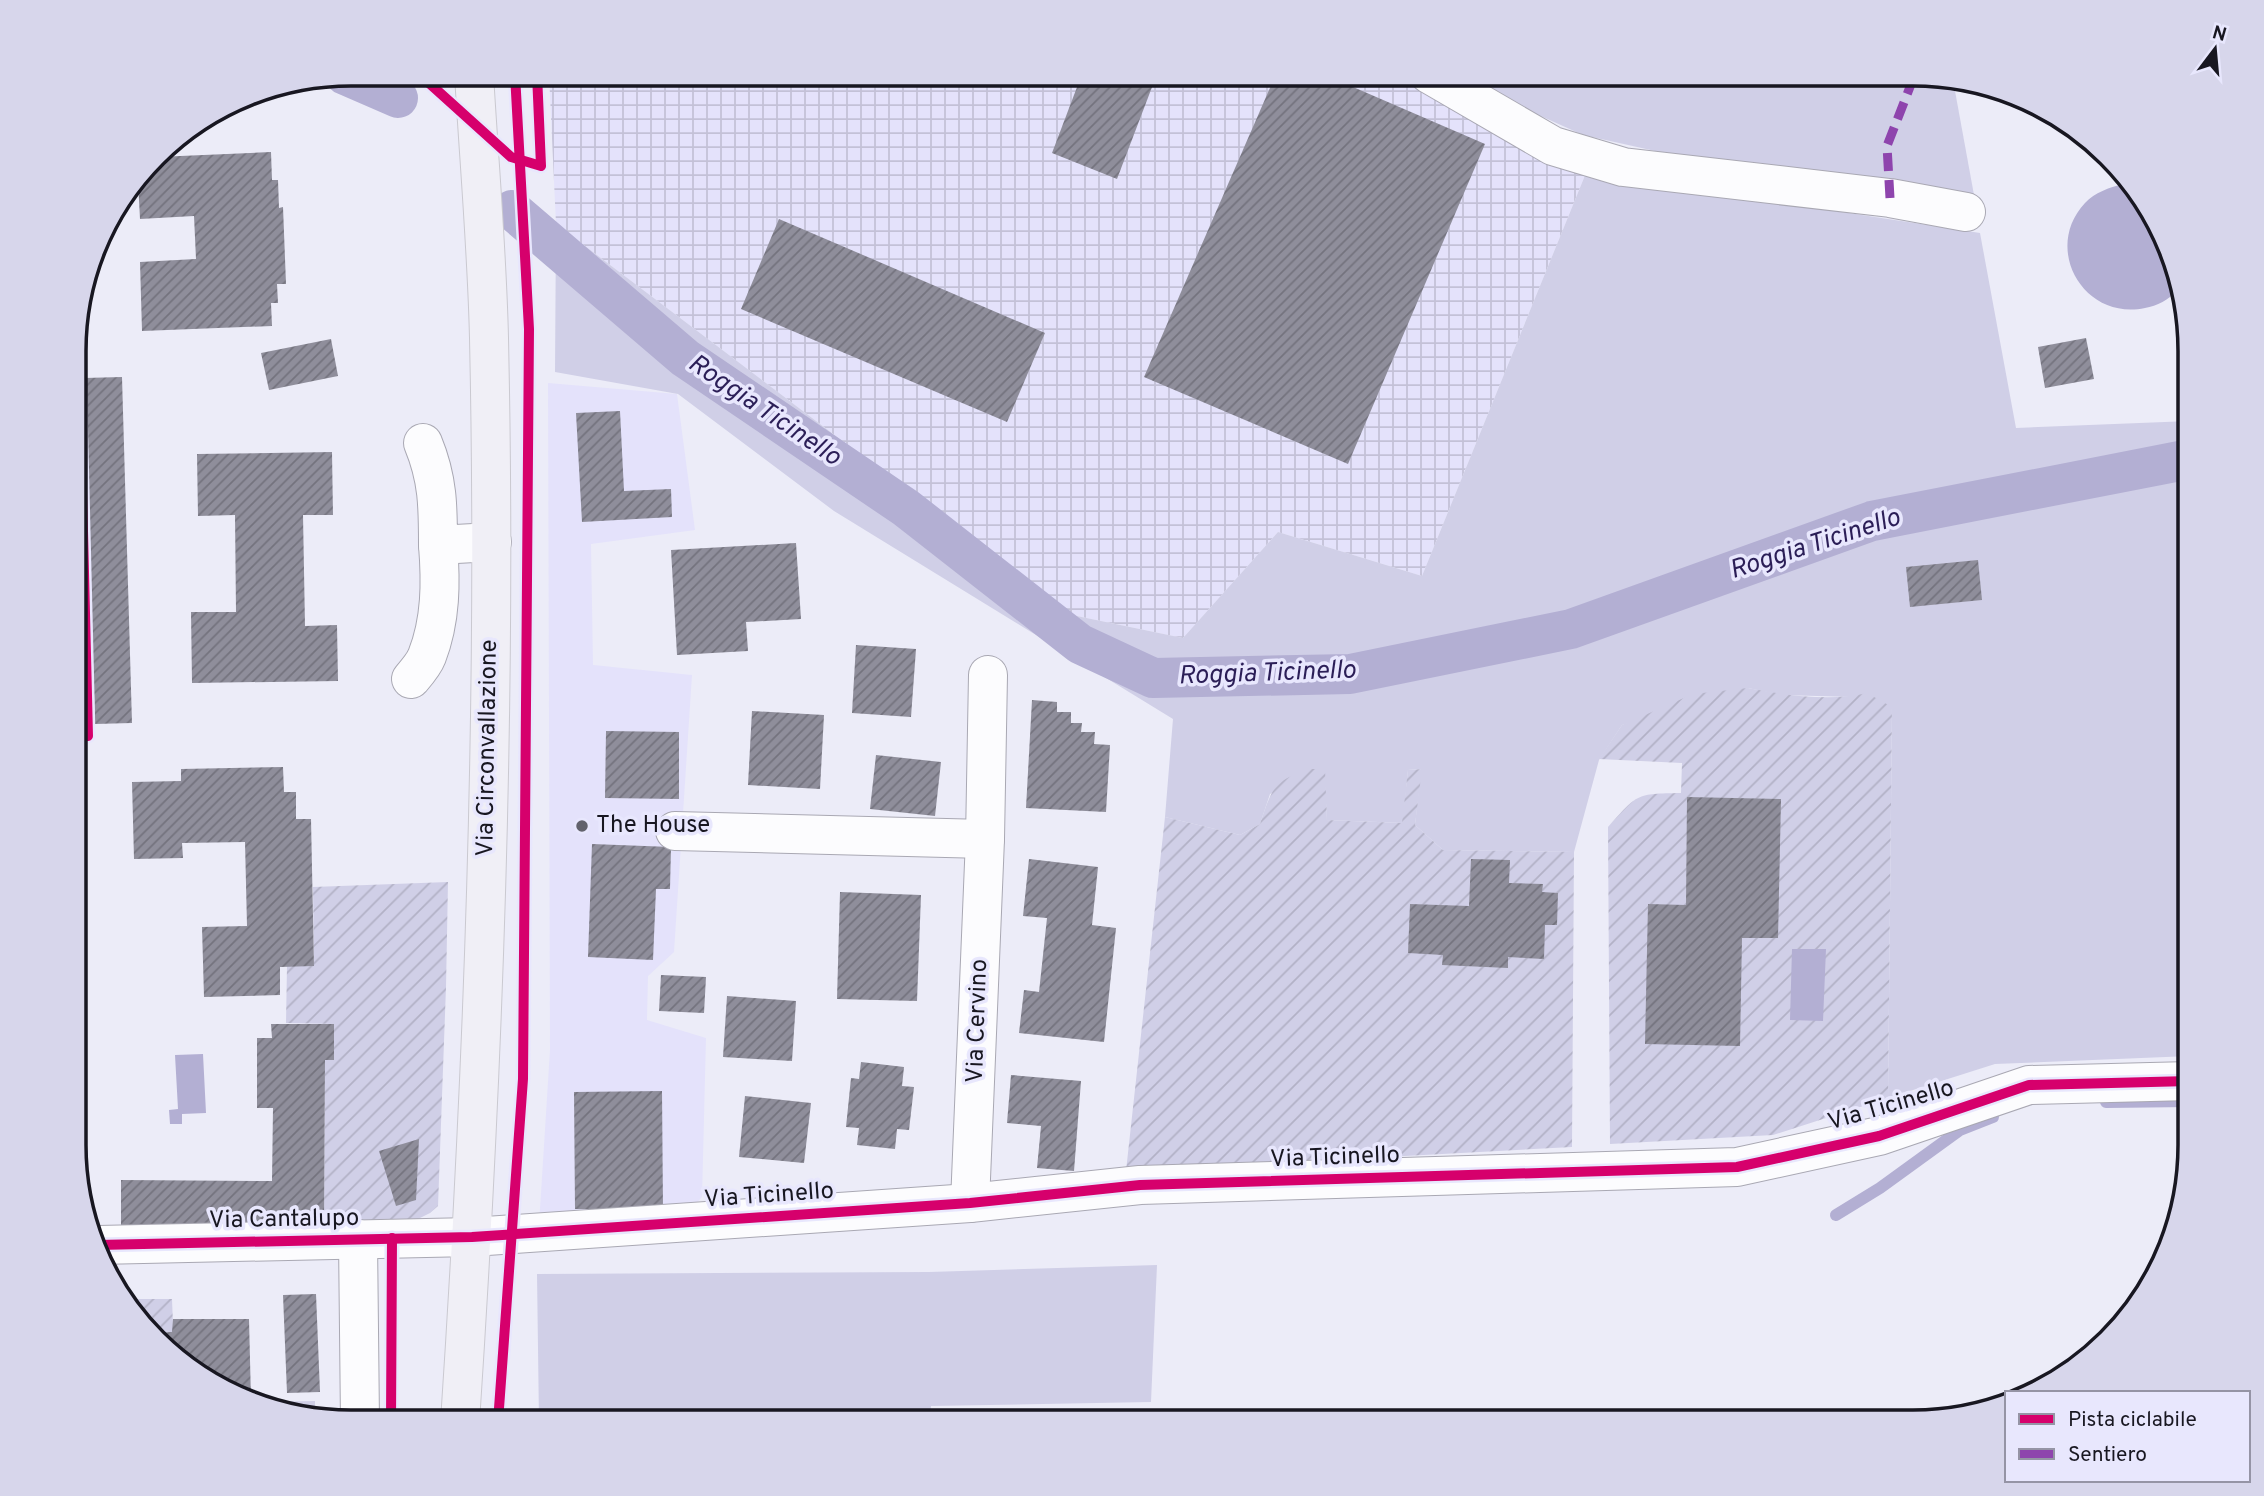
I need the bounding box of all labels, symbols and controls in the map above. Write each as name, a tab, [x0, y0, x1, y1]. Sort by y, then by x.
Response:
north arrow	[2180, 14, 2250, 84]
text: N	[2209, 21, 2229, 48]
water label: Roggia Ticinello	[681, 348, 847, 474]
water label: Roggia Ticinello	[1726, 502, 1905, 588]
street label: Via Circonvallazione	[471, 639, 505, 857]
water label: Roggia Ticinello	[1178, 654, 1356, 694]
place label: The House	[596, 811, 710, 841]
marker: The House	[574, 818, 590, 834]
street label: Via Cervino	[961, 959, 995, 1083]
street label: Via Ticinello	[1824, 1074, 1958, 1138]
street label: Via Ticinello	[1270, 1141, 1400, 1175]
street label: Via Ticinello	[703, 1177, 835, 1215]
street label: Via Cantalupo	[209, 1204, 359, 1236]
legend	[2005, 1391, 2250, 1482]
text: Pista ciclabile	[2068, 1407, 2197, 1434]
text: Sentiero	[2068, 1442, 2147, 1469]

